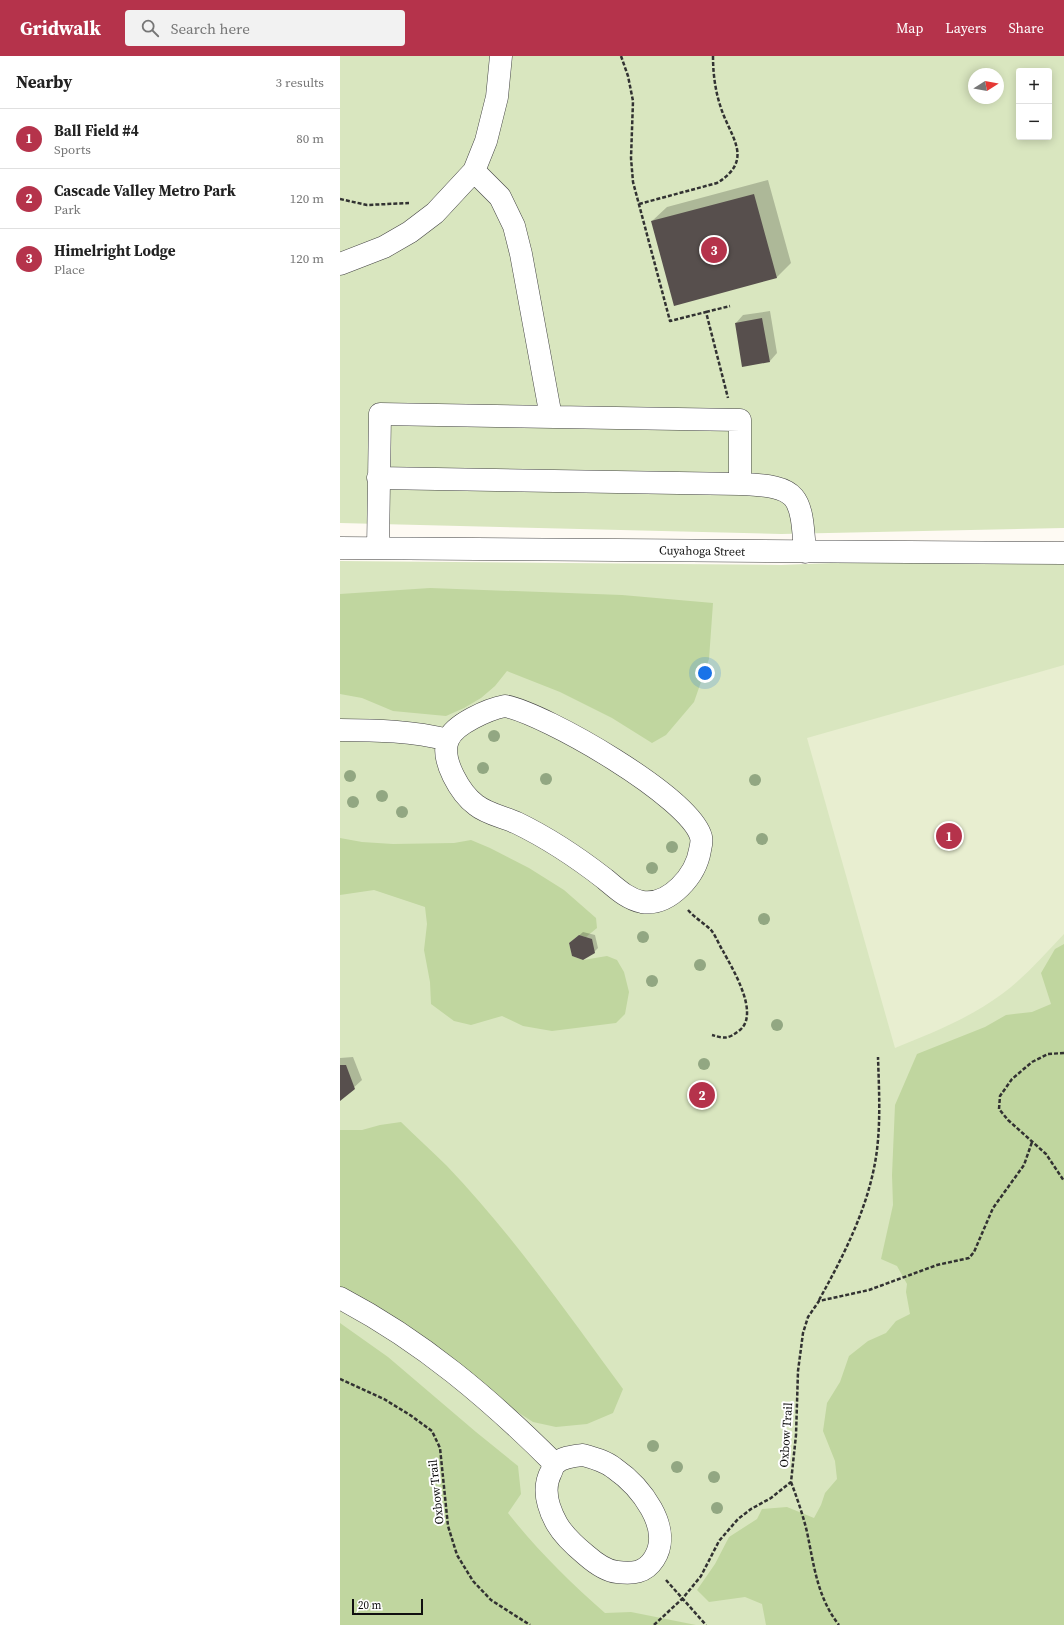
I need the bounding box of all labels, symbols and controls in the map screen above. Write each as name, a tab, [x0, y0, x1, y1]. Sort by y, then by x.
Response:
search box	[125, 10, 405, 46]
text: Gridwalk	[20, 15, 101, 41]
icon: search	[139, 17, 161, 39]
text: Search here	[171, 18, 250, 39]
text: Map	[896, 18, 923, 38]
text: Layers	[945, 18, 987, 38]
text: Share	[1009, 18, 1044, 38]
north arrow	[968, 68, 1004, 104]
map controls	[1016, 68, 1052, 140]
button: +	[1016, 68, 1052, 104]
text: Nearby	[16, 70, 72, 94]
text: 3 results	[276, 74, 324, 91]
button: −	[1016, 104, 1052, 140]
text: Ball Field #4	[54, 120, 139, 141]
text: 1	[25, 130, 33, 147]
text: 80 m	[296, 130, 324, 147]
text: Sports	[54, 141, 91, 158]
text: Cascade Valley Metro Park	[54, 180, 236, 201]
text: 2	[25, 190, 33, 207]
text: 120 m	[290, 190, 324, 207]
text: Park	[54, 201, 81, 218]
pin: 3	[701, 235, 727, 265]
text: Himelright Lodge	[54, 240, 176, 261]
text: 3	[25, 250, 33, 267]
text: 120 m	[290, 250, 324, 267]
text: Place	[54, 261, 85, 278]
street label: Cuyahoga Street	[659, 542, 745, 560]
your location	[695, 663, 715, 683]
pin: 1	[936, 821, 962, 851]
pin: 2	[689, 1080, 715, 1110]
street label: Oxbow Trail	[776, 1402, 796, 1468]
street label: Oxbow Trail	[425, 1458, 447, 1525]
scale bar	[352, 1597, 423, 1616]
text: 20 m	[358, 1598, 381, 1613]

